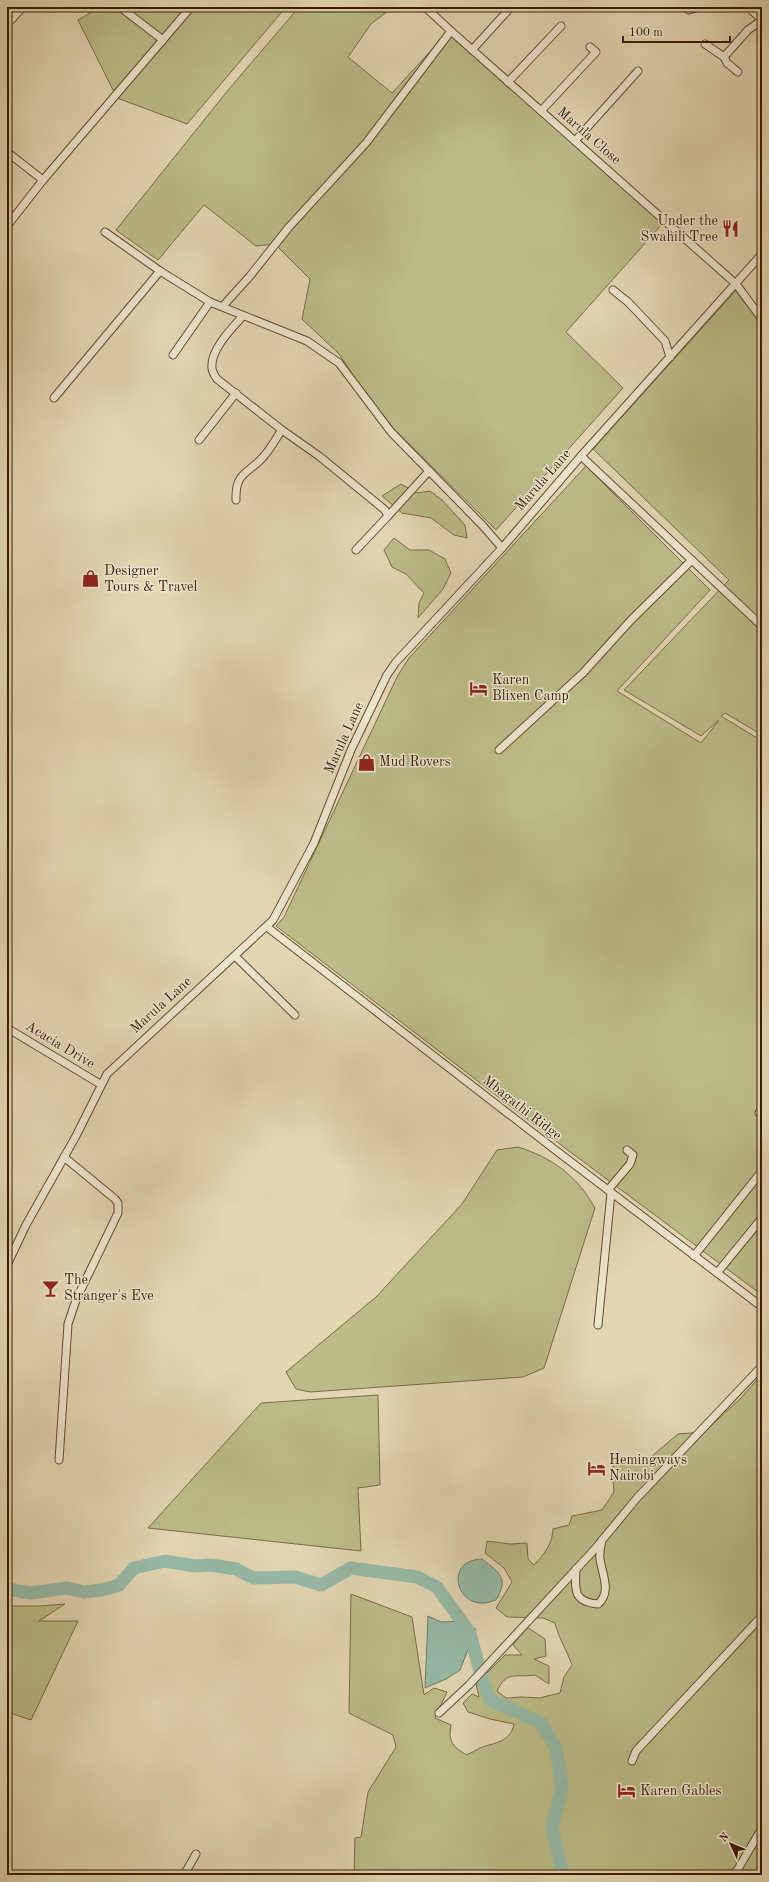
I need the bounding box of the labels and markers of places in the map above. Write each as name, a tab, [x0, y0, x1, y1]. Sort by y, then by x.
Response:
place label: Under the Swahili Tree	[640, 214, 718, 244]
restaurant icon: Under the Swahili Tree	[721, 219, 741, 239]
place label: Designer Tours & Travel	[104, 564, 198, 594]
shop icon: Designer Tours & Travel	[81, 569, 101, 589]
place label: Karen Blixen Camp	[492, 673, 569, 703]
hotel icon: Karen Blixen Camp	[469, 678, 489, 698]
shop icon: Mud Rovers	[356, 752, 376, 772]
place label: Mud Rovers	[379, 755, 451, 769]
place label: The Stranger's Eve	[64, 1273, 154, 1303]
bar icon: The Stranger's Eve	[41, 1278, 61, 1298]
place label: Hemingways Nairobi	[609, 1453, 687, 1483]
hotel icon: Hemingways Nairobi	[586, 1458, 606, 1478]
hotel icon: Karen Gables	[617, 1781, 637, 1801]
place label: Karen Gables	[640, 1784, 722, 1798]

